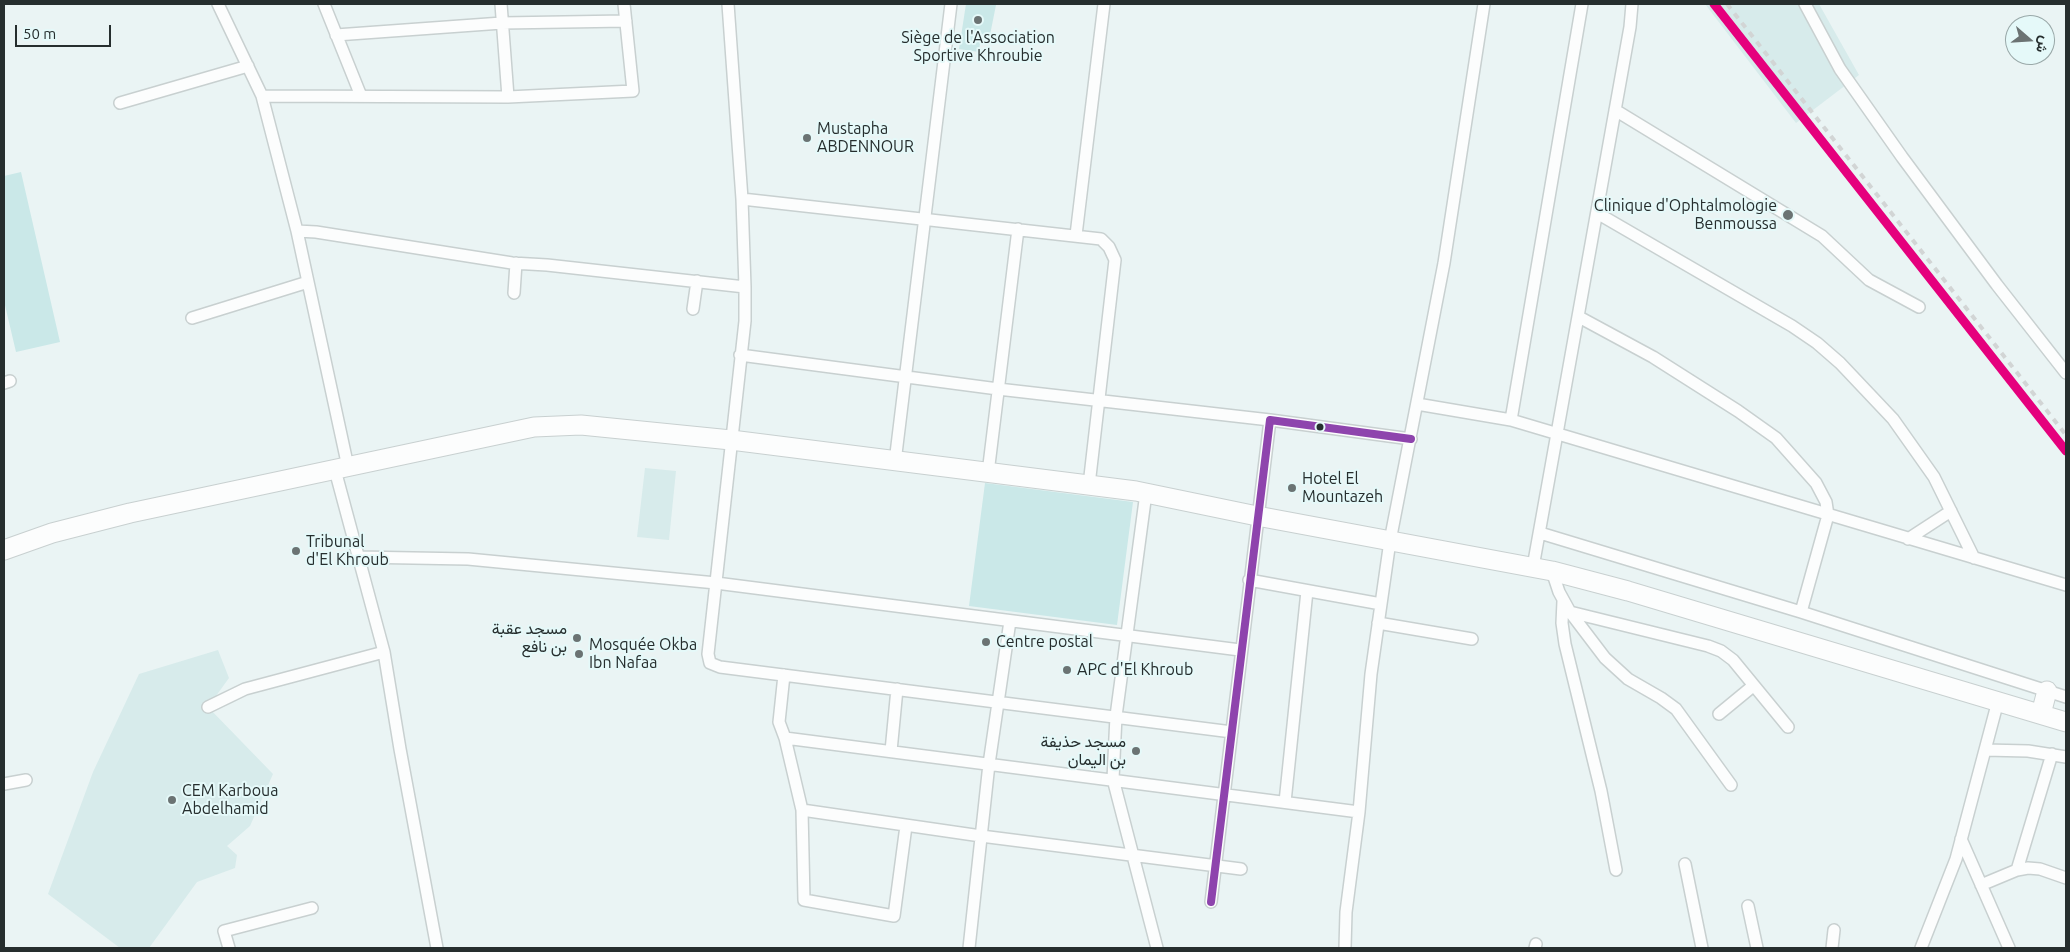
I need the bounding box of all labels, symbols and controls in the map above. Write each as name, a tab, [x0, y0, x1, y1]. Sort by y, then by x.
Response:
marker: Siège de l'Association Sportive Khroubie	[972, 14, 984, 26]
scale bar	[18, 15, 114, 47]
north arrow	[2005, 15, 2055, 65]
text: 50 m	[23, 25, 56, 42]
place label: Siège de l'Association Sportive Khroubie	[901, 28, 1055, 66]
text: ش	[2033, 34, 2054, 55]
place label: Mustapha ABDENNOUR	[817, 119, 914, 157]
marker: Mustapha ABDENNOUR	[801, 132, 813, 144]
place label: Clinique d'Ophtalmologie Benmoussa	[1594, 196, 1777, 234]
marker: Clinique d'Ophtalmologie Benmoussa	[1781, 208, 1795, 222]
unlabelled marker	[1315, 422, 1325, 432]
place label: Hotel El Mountazeh	[1302, 469, 1383, 507]
marker: Hotel El Mountazeh	[1286, 482, 1298, 494]
place label: Tribunal d'El Khroub	[306, 532, 389, 570]
marker: Tribunal d'El Khroub	[290, 545, 302, 557]
place label: مسجد عقبة بن نافع	[492, 619, 567, 657]
marker: مسجد عقبة بن نافع	[571, 632, 583, 644]
place label: Centre postal	[996, 632, 1093, 652]
place label: Mosquée Okba Ibn Nafaa	[589, 635, 697, 673]
marker: Centre postal	[980, 636, 992, 648]
marker: Mosquée Okba Ibn Nafaa	[573, 648, 585, 660]
place label: APC d'El Khroub	[1077, 660, 1193, 680]
marker: APC d'El Khroub	[1061, 664, 1073, 676]
place label: مسجد حذيفة بن اليمان	[1040, 732, 1126, 770]
marker: مسجد حذيفة بن اليمان	[1130, 745, 1142, 757]
place label: CEM Karboua Abdelhamid	[182, 781, 278, 819]
marker: CEM Karboua Abdelhamid	[166, 794, 178, 806]

